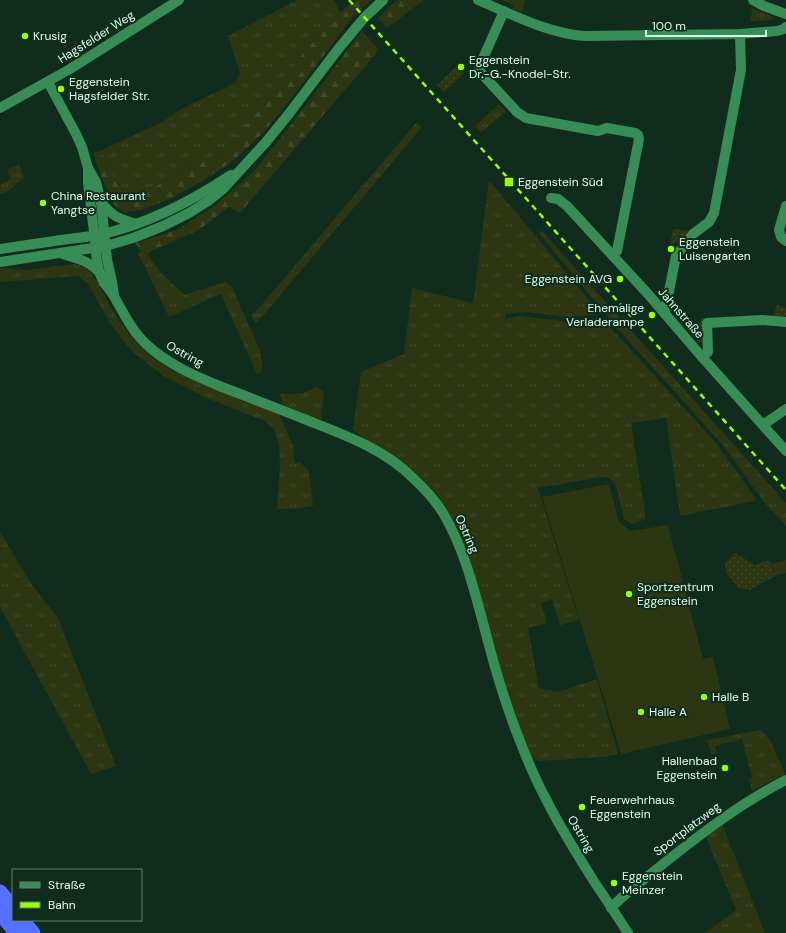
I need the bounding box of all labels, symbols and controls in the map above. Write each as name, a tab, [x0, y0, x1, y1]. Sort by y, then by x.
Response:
street label: Hagsfelder Weg	[55, 7, 137, 67]
scale bar	[646, 12, 766, 38]
text: 100 m	[652, 18, 686, 34]
place label: Krusig	[33, 28, 67, 44]
marker: Krusig	[20, 31, 30, 41]
place label: Eggenstein Dr.-G.-Knodel-Str.	[469, 52, 571, 82]
marker: Eggenstein Dr.-G.-Knodel-Str.	[456, 62, 466, 72]
place label: Eggenstein Hagsfelder Str.	[69, 74, 150, 104]
marker: Eggenstein Hagsfelder Str.	[56, 84, 66, 94]
place label: Eggenstein Süd	[518, 174, 603, 190]
marker: Eggenstein Süd	[503, 176, 515, 188]
place label: China Restaurant Yangtse	[51, 188, 146, 218]
marker: China Restaurant Yangtse	[38, 198, 48, 208]
place label: Eggenstein Luisengarten	[679, 234, 751, 264]
marker: Eggenstein Luisengarten	[666, 244, 676, 254]
place label: Eggenstein AVG	[525, 271, 612, 287]
marker: Eggenstein AVG	[615, 274, 625, 284]
street label: Jahnstraße	[655, 284, 708, 342]
place label: Ehemalige Verladerampe	[566, 300, 644, 330]
marker: Ehemalige Verladerampe	[647, 310, 657, 320]
street label: Ostring	[163, 337, 207, 371]
street label: Ostring	[451, 512, 483, 556]
place label: Sportzentrum Eggenstein	[637, 579, 714, 609]
marker: Sportzentrum Eggenstein	[624, 589, 634, 599]
place label: Halle B	[712, 689, 749, 705]
marker: Halle B	[699, 692, 709, 702]
place label: Halle A	[649, 704, 687, 720]
marker: Halle A	[636, 707, 646, 717]
place label: Hallenbad Eggenstein	[656, 753, 717, 783]
marker: Hallenbad Eggenstein	[720, 763, 730, 773]
place label: Feuerwehrhaus Eggenstein	[590, 792, 675, 822]
street label: Sportplatzweg	[650, 798, 724, 859]
marker: Feuerwehrhaus Eggenstein	[577, 802, 587, 812]
street label: Ostring	[564, 812, 598, 856]
place label: Eggenstein Meinzer	[622, 868, 683, 898]
legend	[12, 869, 142, 921]
text: Straße	[48, 877, 85, 893]
marker: Eggenstein Meinzer	[609, 878, 619, 888]
text: Bahn	[48, 897, 76, 913]

